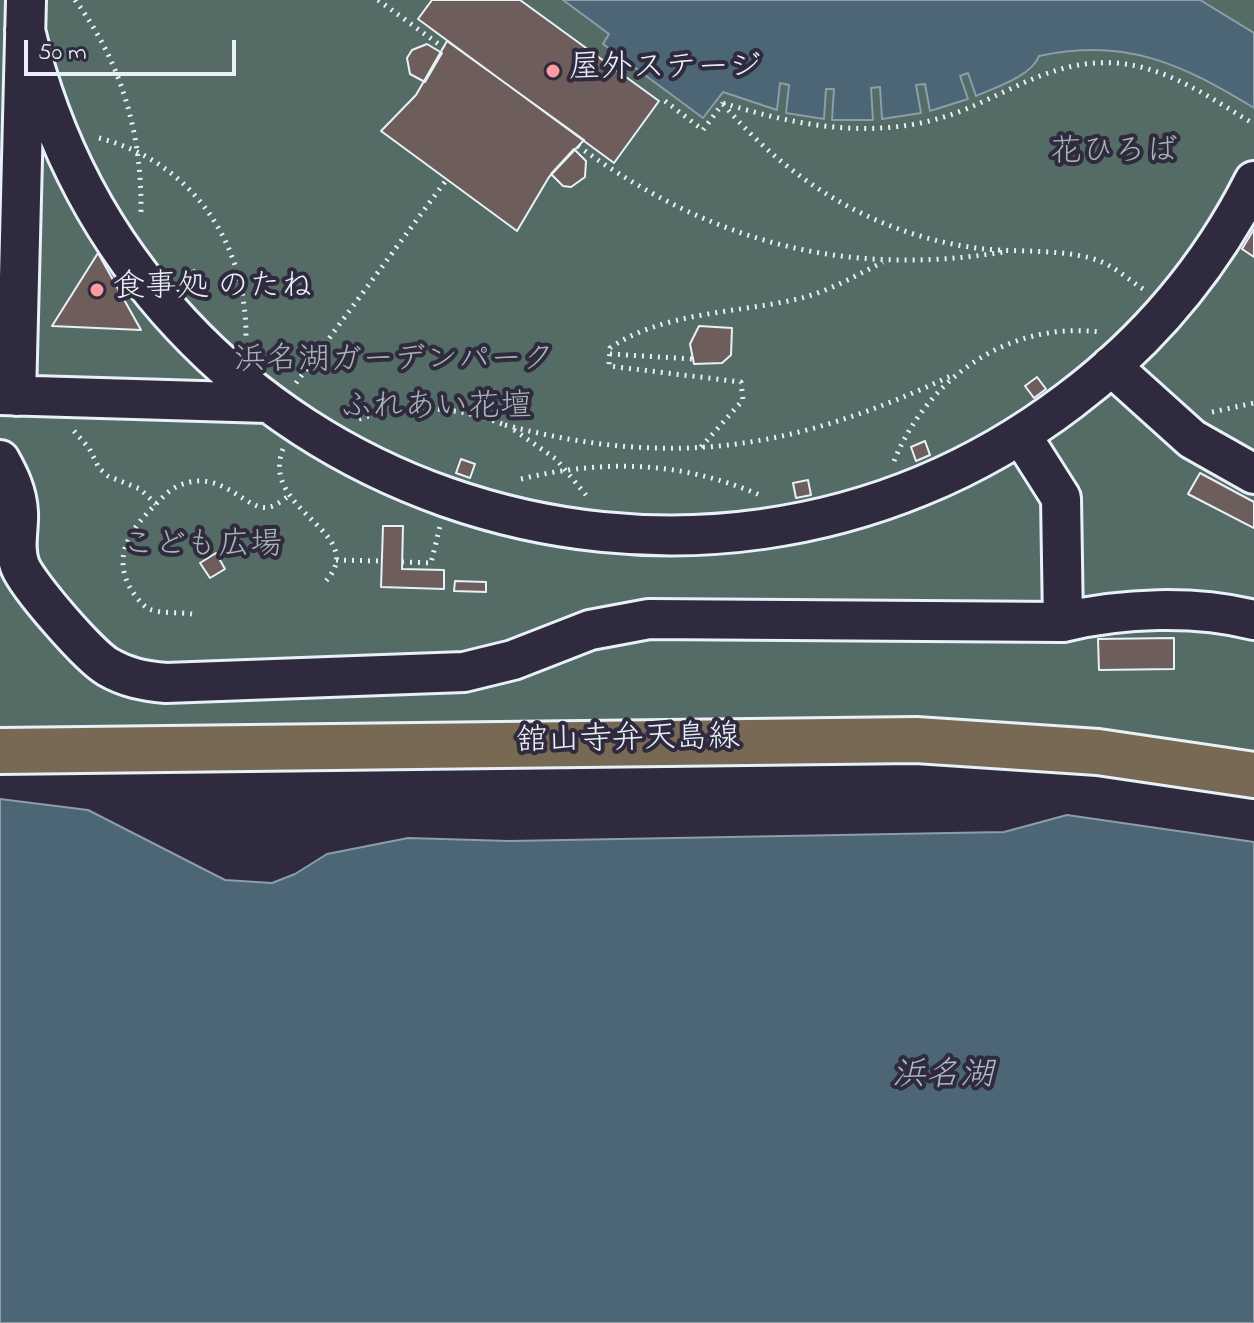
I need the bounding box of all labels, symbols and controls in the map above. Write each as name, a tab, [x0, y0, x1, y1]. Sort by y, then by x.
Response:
scale bar	[28, 24, 240, 74]
text: 50 m	[38, 36, 87, 71]
place label: 屋外ステージ	[569, 52, 761, 90]
marker: 屋外ステージ	[544, 62, 562, 80]
park label: 花ひろば	[1050, 136, 1178, 174]
place label: 食事処 のたね	[113, 271, 313, 309]
marker: 食事処 のたね	[88, 281, 106, 299]
park label: 浜名湖ガーデンパーク	[234, 344, 554, 382]
park label: ふれあい花壇	[340, 391, 532, 429]
park label: こども広場	[122, 529, 282, 567]
street label: 舘山寺弁天島線	[516, 721, 740, 763]
water label: 浜名湖	[892, 1058, 994, 1098]

